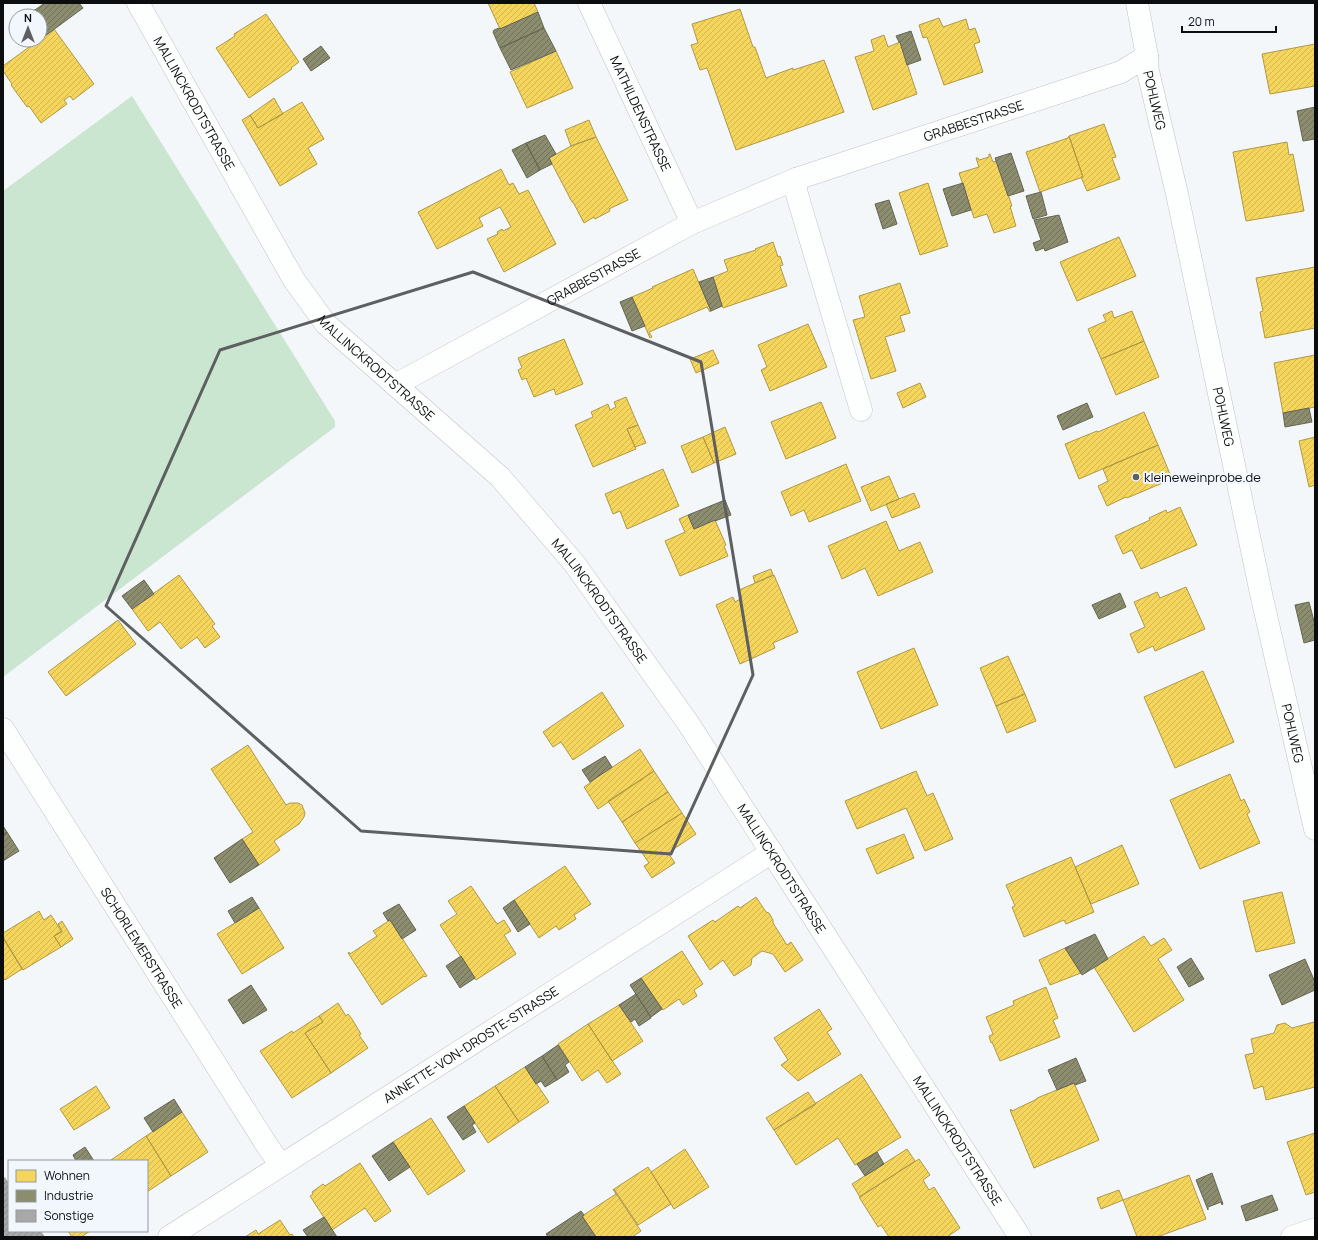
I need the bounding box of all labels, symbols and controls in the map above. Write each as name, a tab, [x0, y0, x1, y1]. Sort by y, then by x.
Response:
north arrow	[8, 8, 48, 48]
scale bar	[1182, 8, 1276, 34]
text: N	[24, 10, 32, 25]
text: 20 m	[1188, 13, 1215, 30]
street label: MALLINCKRODTSTRASSE	[150, 33, 239, 173]
street label: MATHILDENSTRASSE	[606, 53, 675, 174]
street label: POHLWEG	[1139, 69, 1171, 131]
street label: GRABBESTRASSE	[921, 96, 1026, 145]
street label: GRABBESTRASSE	[543, 244, 643, 310]
street label: MALLINCKRODTSTRASSE	[314, 312, 439, 425]
street label: POHLWEG	[1209, 385, 1239, 448]
place label: kleineweinprobe.de	[1144, 468, 1261, 486]
marker: kleineweinprobe.de	[1131, 472, 1141, 482]
street label: MALLINCKRODTSTRASSE	[548, 534, 652, 667]
street label: POHLWEG	[1278, 702, 1309, 765]
street label: MALLINCKRODTSTRASSE	[733, 800, 830, 937]
street label: SCHORLEMERSTRASSE	[97, 884, 187, 1012]
street label: ANNETTE-VON-DROSTE-STRASSE	[380, 982, 562, 1107]
street label: MALLINCKRODTSTRASSE	[909, 1072, 1006, 1209]
legend	[8, 1160, 148, 1232]
text: Wohnen	[44, 1167, 90, 1184]
text: Industrie	[44, 1187, 93, 1204]
text: Sonstige	[44, 1207, 94, 1224]

